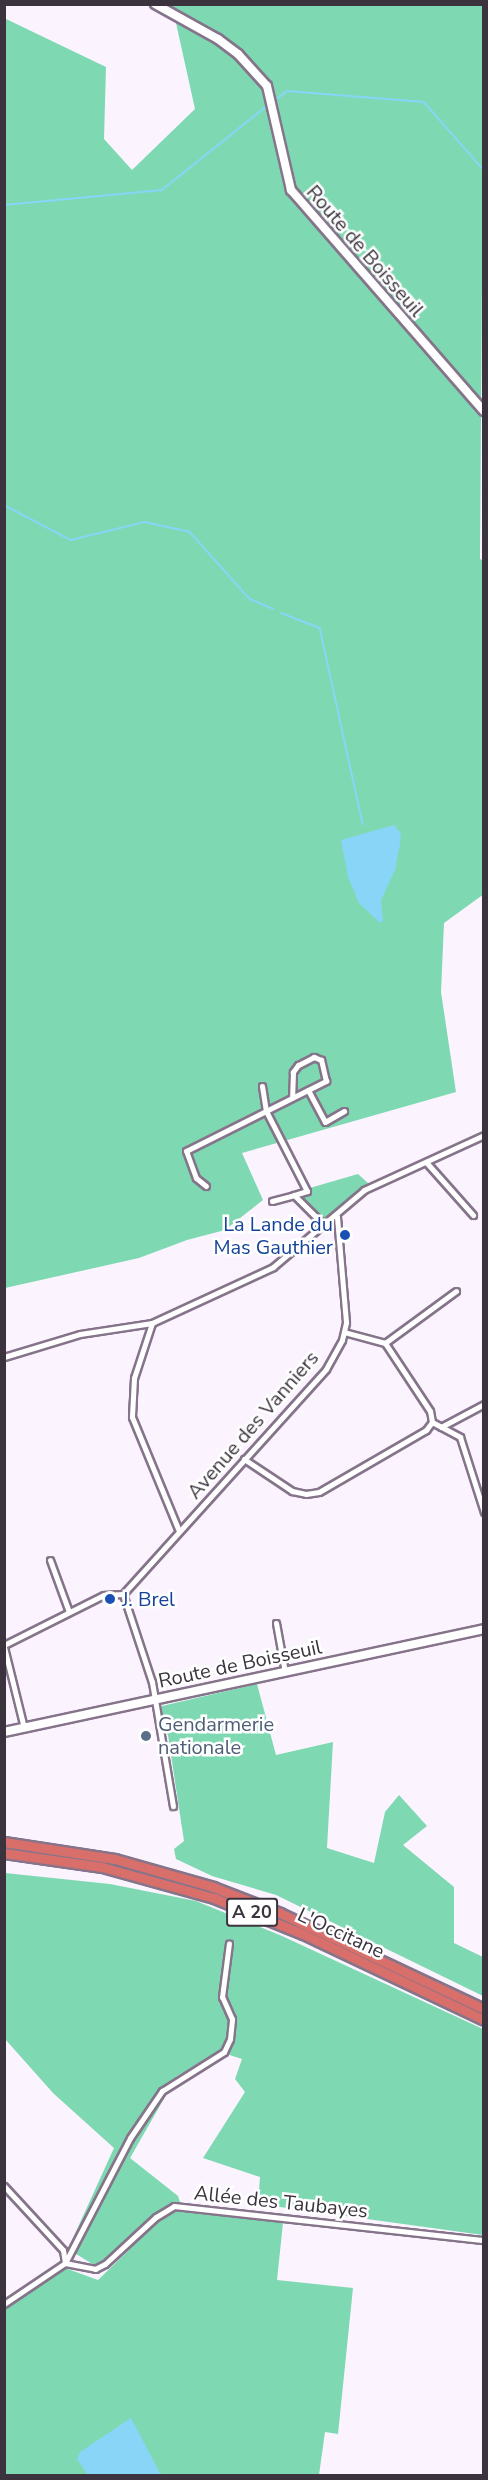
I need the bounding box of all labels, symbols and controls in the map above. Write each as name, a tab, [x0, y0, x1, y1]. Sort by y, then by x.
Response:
street label: Route de Boisseuil	[301, 180, 429, 322]
place label: La Lande du Mas Gauthier	[213, 1212, 333, 1259]
marker: La Lande du Mas Gauthier	[338, 1228, 352, 1242]
street label: Avenue des Vanniers	[182, 1346, 324, 1504]
place label: J. Brel	[122, 1587, 175, 1611]
marker: J. Brel	[103, 1592, 117, 1606]
street label: Route de Boisseuil	[156, 1635, 324, 1693]
place label: Gendarmerie nationale	[158, 1712, 274, 1759]
marker: Gendarmerie nationale	[139, 1729, 153, 1743]
road number: A 20	[225, 1897, 279, 1927]
street label: L'Occitane	[294, 1902, 388, 1964]
street label: Allée des Taubayes	[193, 2181, 369, 2223]

